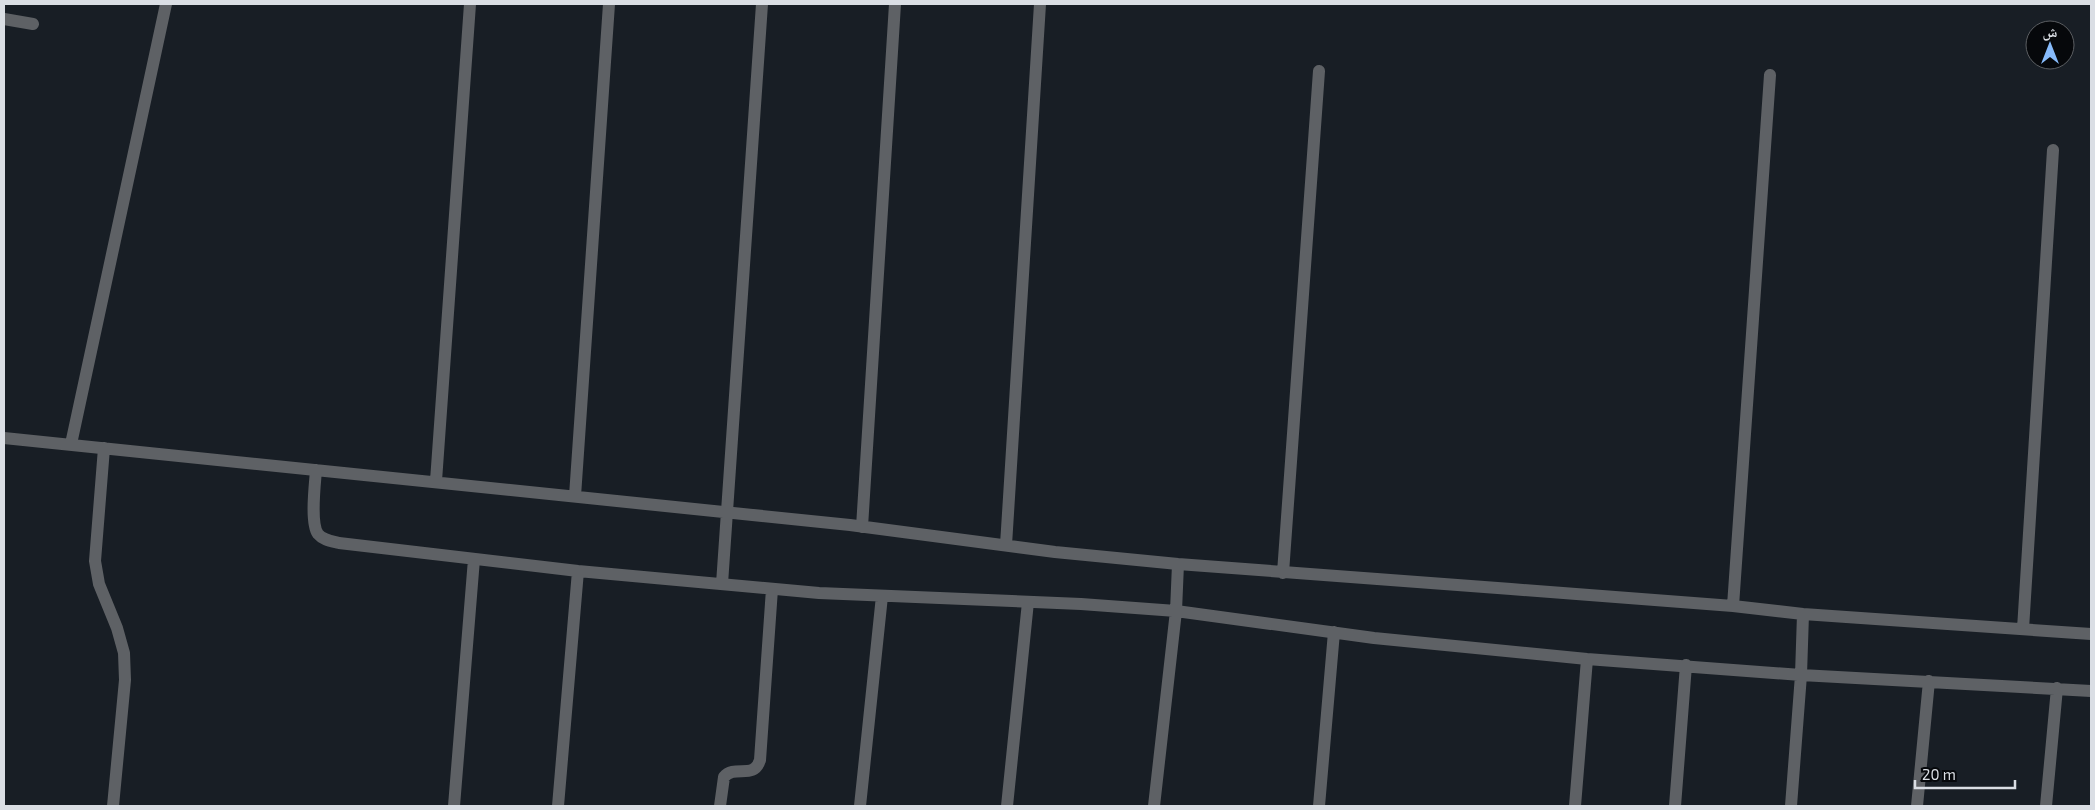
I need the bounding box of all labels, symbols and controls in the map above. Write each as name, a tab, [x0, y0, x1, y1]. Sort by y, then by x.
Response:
north arrow	[2025, 20, 2075, 70]
text: ش	[2043, 23, 2058, 41]
scale bar	[1915, 758, 2015, 790]
text: 20 m	[1922, 765, 1956, 783]

